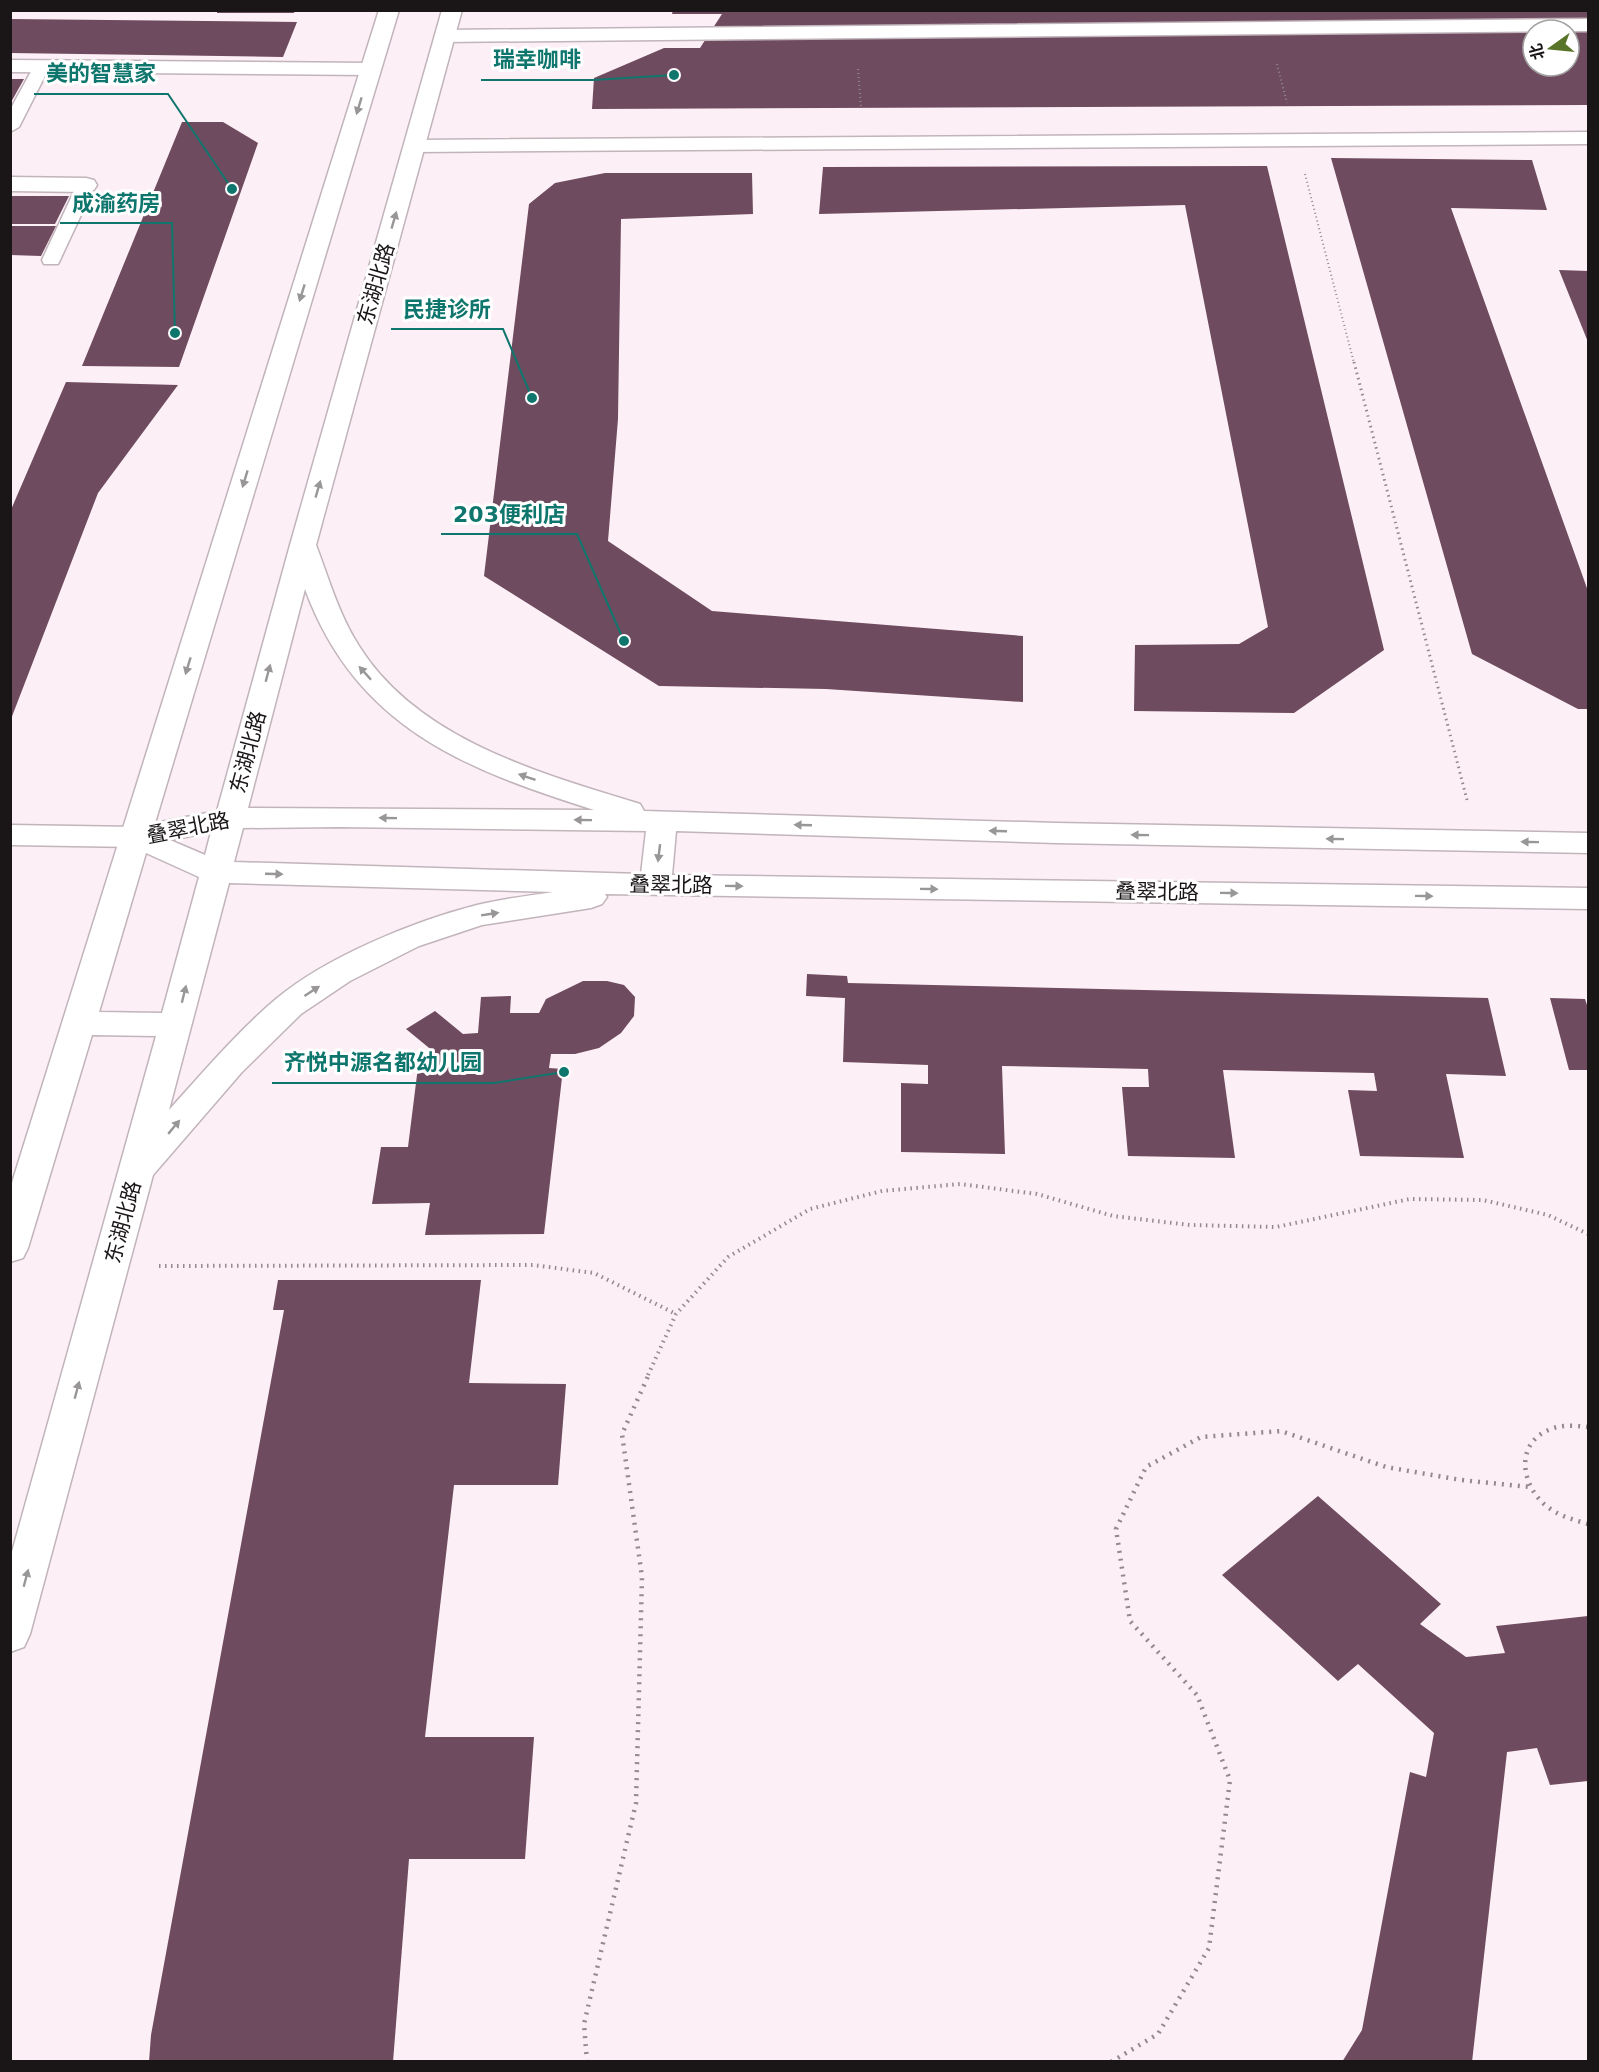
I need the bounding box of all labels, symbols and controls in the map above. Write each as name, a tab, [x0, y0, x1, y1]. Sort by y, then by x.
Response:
north arrow	[1521, 18, 1581, 78]
callout: 瑞幸咖啡	[481, 40, 593, 80]
text: 北	[1526, 42, 1548, 62]
text: 瑞幸咖啡	[493, 47, 581, 72]
callout: 美的智慧家	[34, 54, 168, 94]
text: 美的智慧家	[46, 61, 156, 86]
one-way arrow	[354, 98, 363, 116]
callout: 成渝药房	[60, 183, 172, 223]
text: 成渝药房	[72, 191, 160, 216]
one-way arrow	[390, 211, 400, 229]
street label: 东湖北路	[353, 240, 399, 328]
one-way arrow	[297, 284, 306, 302]
callout: 民捷诊所	[391, 289, 503, 329]
text: 民捷诊所	[403, 297, 491, 322]
one-way arrow	[240, 471, 249, 489]
one-way arrow	[314, 479, 324, 498]
callout: 203便利店	[441, 494, 577, 534]
text: 203便利店	[453, 502, 565, 527]
one-way arrow	[183, 657, 192, 675]
one-way arrow	[264, 664, 274, 682]
one-way arrow	[358, 665, 372, 680]
street label: 东湖北路	[226, 708, 270, 796]
one-way arrow	[518, 772, 536, 782]
street label: 叠翠北路	[144, 808, 232, 848]
one-way arrow	[378, 813, 397, 823]
one-way arrow	[573, 815, 592, 825]
one-way arrow	[793, 821, 812, 830]
one-way arrow	[988, 827, 1007, 836]
one-way arrow	[1131, 830, 1150, 840]
one-way arrow	[1326, 834, 1345, 843]
one-way arrow	[1521, 837, 1540, 847]
one-way arrow	[654, 843, 663, 862]
one-way arrow	[265, 869, 284, 878]
street label: 叠翠北路	[629, 872, 713, 898]
street label: 叠翠北路	[1115, 879, 1199, 905]
one-way arrow	[725, 881, 744, 891]
one-way arrow	[920, 884, 939, 894]
one-way arrow	[1220, 889, 1239, 898]
one-way arrow	[1415, 891, 1434, 901]
one-way arrow	[480, 909, 499, 918]
one-way arrow	[179, 984, 189, 1003]
one-way arrow	[304, 985, 320, 996]
callout: 齐悦中源名都幼儿园	[272, 1043, 494, 1083]
text: 齐悦中源名都幼儿园	[284, 1050, 482, 1075]
one-way arrow	[168, 1119, 181, 1135]
street label: 东湖北路	[101, 1178, 145, 1266]
one-way arrow	[73, 1381, 82, 1399]
one-way arrow	[22, 1569, 31, 1587]

